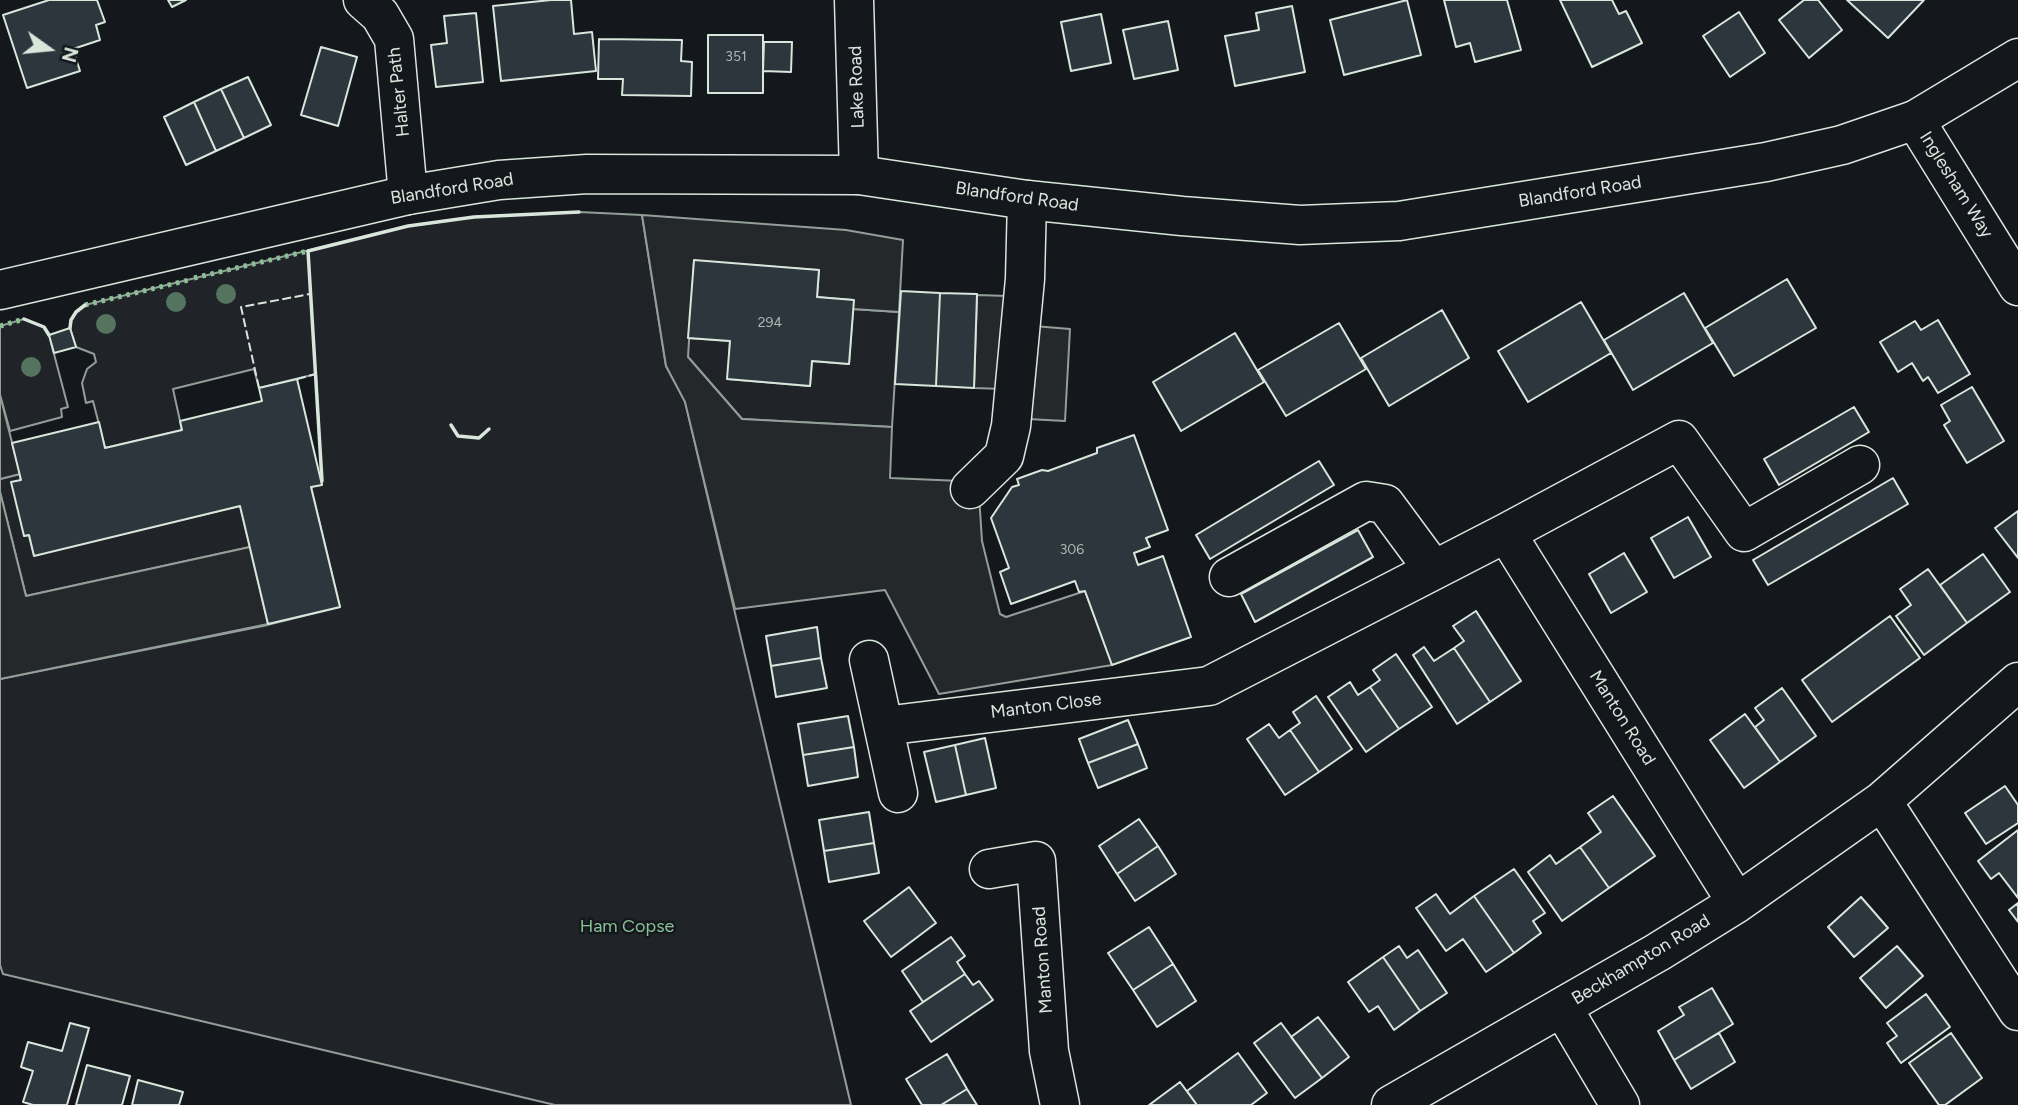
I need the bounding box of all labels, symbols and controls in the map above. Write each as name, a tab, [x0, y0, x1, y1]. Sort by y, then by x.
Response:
north arrow	[14, 14, 84, 84]
text: N	[57, 44, 83, 65]
street label: Lake Road	[845, 45, 869, 129]
street label: Halter Path	[384, 46, 414, 138]
house number: 351	[725, 49, 747, 65]
street label: Inglesham Way	[1915, 128, 1997, 242]
street label: Blandford Road	[389, 169, 515, 209]
street label: Blandford Road	[1517, 172, 1643, 212]
street label: Blandford Road	[954, 178, 1080, 216]
house number: 294	[758, 315, 782, 331]
house number: 306	[1060, 542, 1084, 558]
street label: Manton Road	[1584, 667, 1660, 769]
street label: Manton Close	[989, 688, 1103, 724]
street label: Manton Road	[1028, 906, 1058, 1014]
street label: Beckhampton Road	[1568, 910, 1714, 1010]
park label: Ham Copse	[580, 916, 674, 938]

